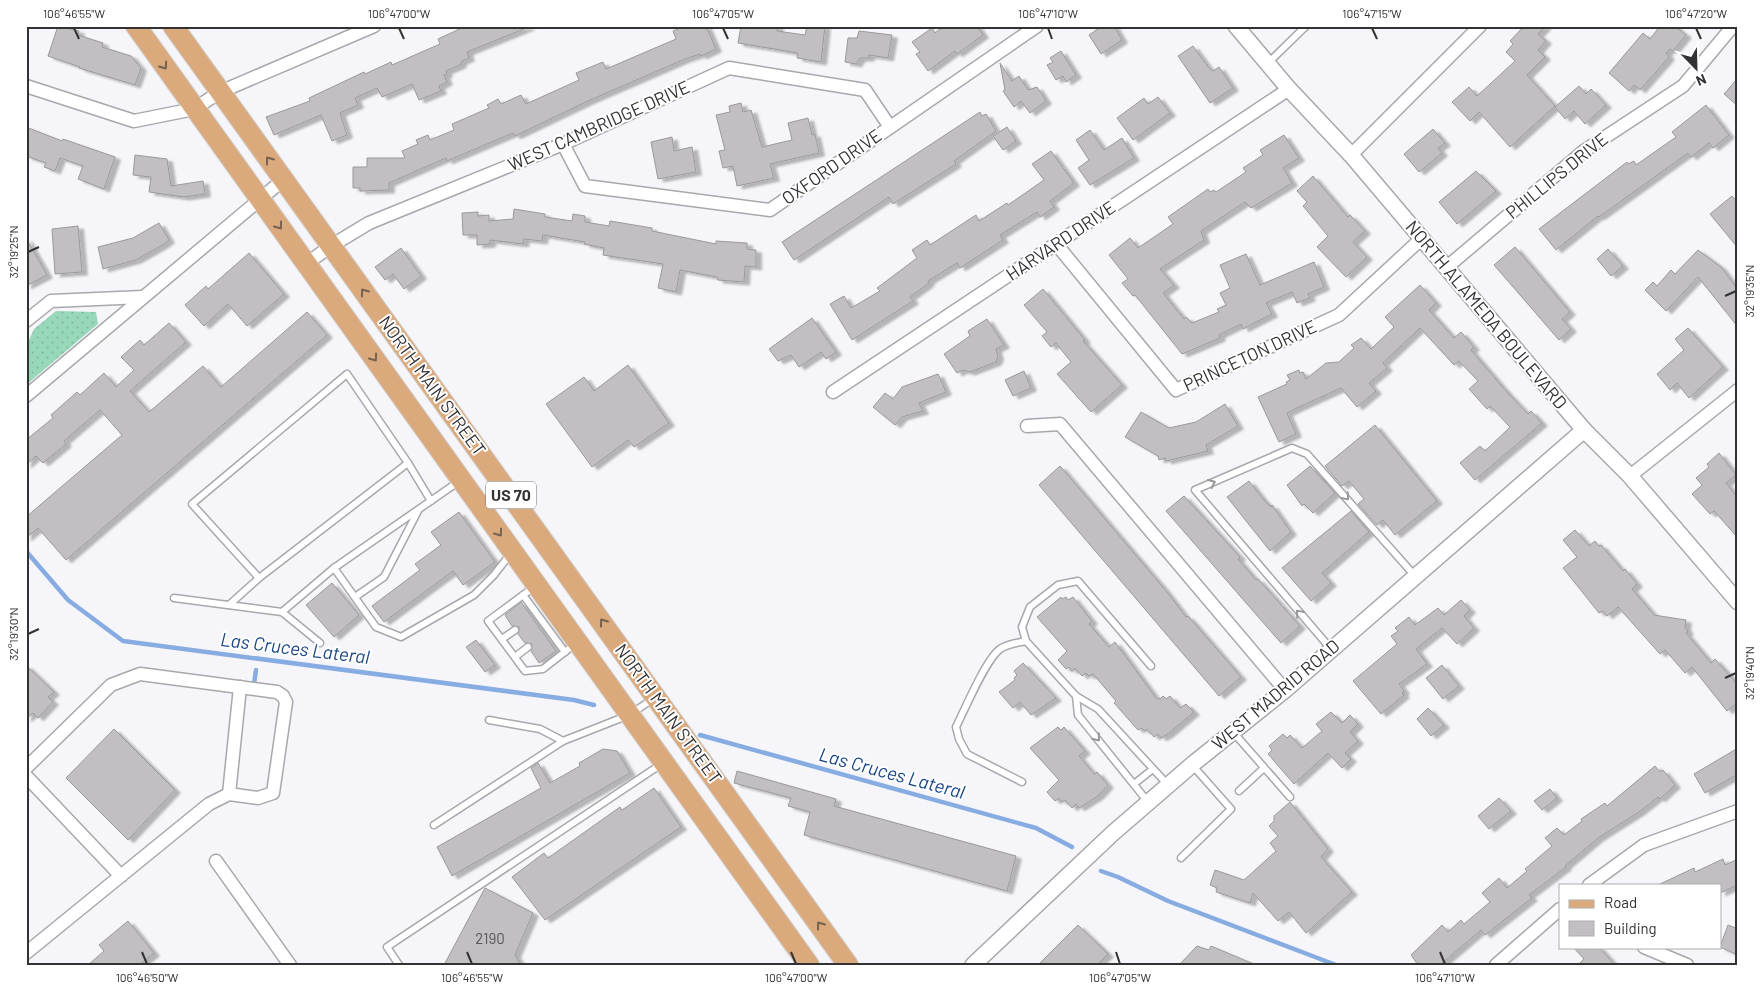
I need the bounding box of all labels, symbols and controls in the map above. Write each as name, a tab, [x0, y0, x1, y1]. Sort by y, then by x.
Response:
text: 106°46'55"W	[43, 6, 106, 20]
text: 106°47'00"W	[368, 6, 431, 20]
text: 106°47'05"W	[692, 6, 754, 20]
text: 106°47'10"W	[1018, 6, 1078, 20]
text: 106°47'15"W	[1342, 6, 1402, 20]
text: 106°47'20"W	[1665, 6, 1728, 20]
north arrow	[1672, 42, 1722, 92]
one-way arrow	[158, 60, 167, 70]
text: N	[1694, 71, 1709, 90]
street label: WEST CAMBRIDGE DRIVE	[504, 75, 693, 175]
street label: OXFORD DRIVE	[777, 124, 886, 209]
street label: PHILLIPS DRIVE	[1501, 127, 1612, 223]
one-way arrow	[266, 156, 275, 166]
street label: HARVARD DRIVE	[1002, 195, 1119, 285]
street label: NORTH ALAMEDA BOULEVARD	[1401, 216, 1572, 413]
one-way arrow	[273, 221, 282, 230]
text: 32°19'25"N	[6, 225, 20, 279]
text: 32°19'35"N	[1742, 265, 1756, 317]
one-way arrow	[361, 288, 370, 298]
street label: NORTH MAIN STREET	[375, 311, 491, 460]
street label: PRINCETON DRIVE	[1179, 315, 1320, 396]
one-way arrow	[368, 352, 377, 362]
one-way arrow	[1207, 478, 1216, 489]
road number: US 70	[486, 482, 536, 508]
one-way arrow	[1340, 492, 1349, 501]
one-way arrow	[493, 527, 502, 537]
text: 32°19'30"N	[6, 607, 20, 661]
one-way arrow	[1297, 610, 1305, 619]
one-way arrow	[599, 619, 609, 628]
water label: Las Cruces Lateral	[219, 627, 372, 668]
street label: WEST MADRID ROAD	[1207, 634, 1344, 754]
street label: NORTH MAIN STREET	[611, 639, 727, 788]
text: 32°19'40"N	[1742, 646, 1756, 700]
one-way arrow	[1091, 732, 1099, 741]
water label: Las Cruces Lateral	[817, 742, 968, 803]
legend	[1559, 884, 1722, 948]
text: Road	[1604, 893, 1637, 911]
text: Building	[1604, 919, 1657, 937]
one-way arrow	[817, 921, 826, 931]
house number: 2190	[475, 929, 505, 947]
text: 106°46'50"W	[116, 970, 179, 984]
text: 106°46'55"W	[441, 970, 504, 984]
text: 106°47'00"W	[765, 970, 828, 984]
text: 106°47'05"W	[1089, 970, 1151, 984]
text: 106°47'10"W	[1415, 970, 1475, 984]

